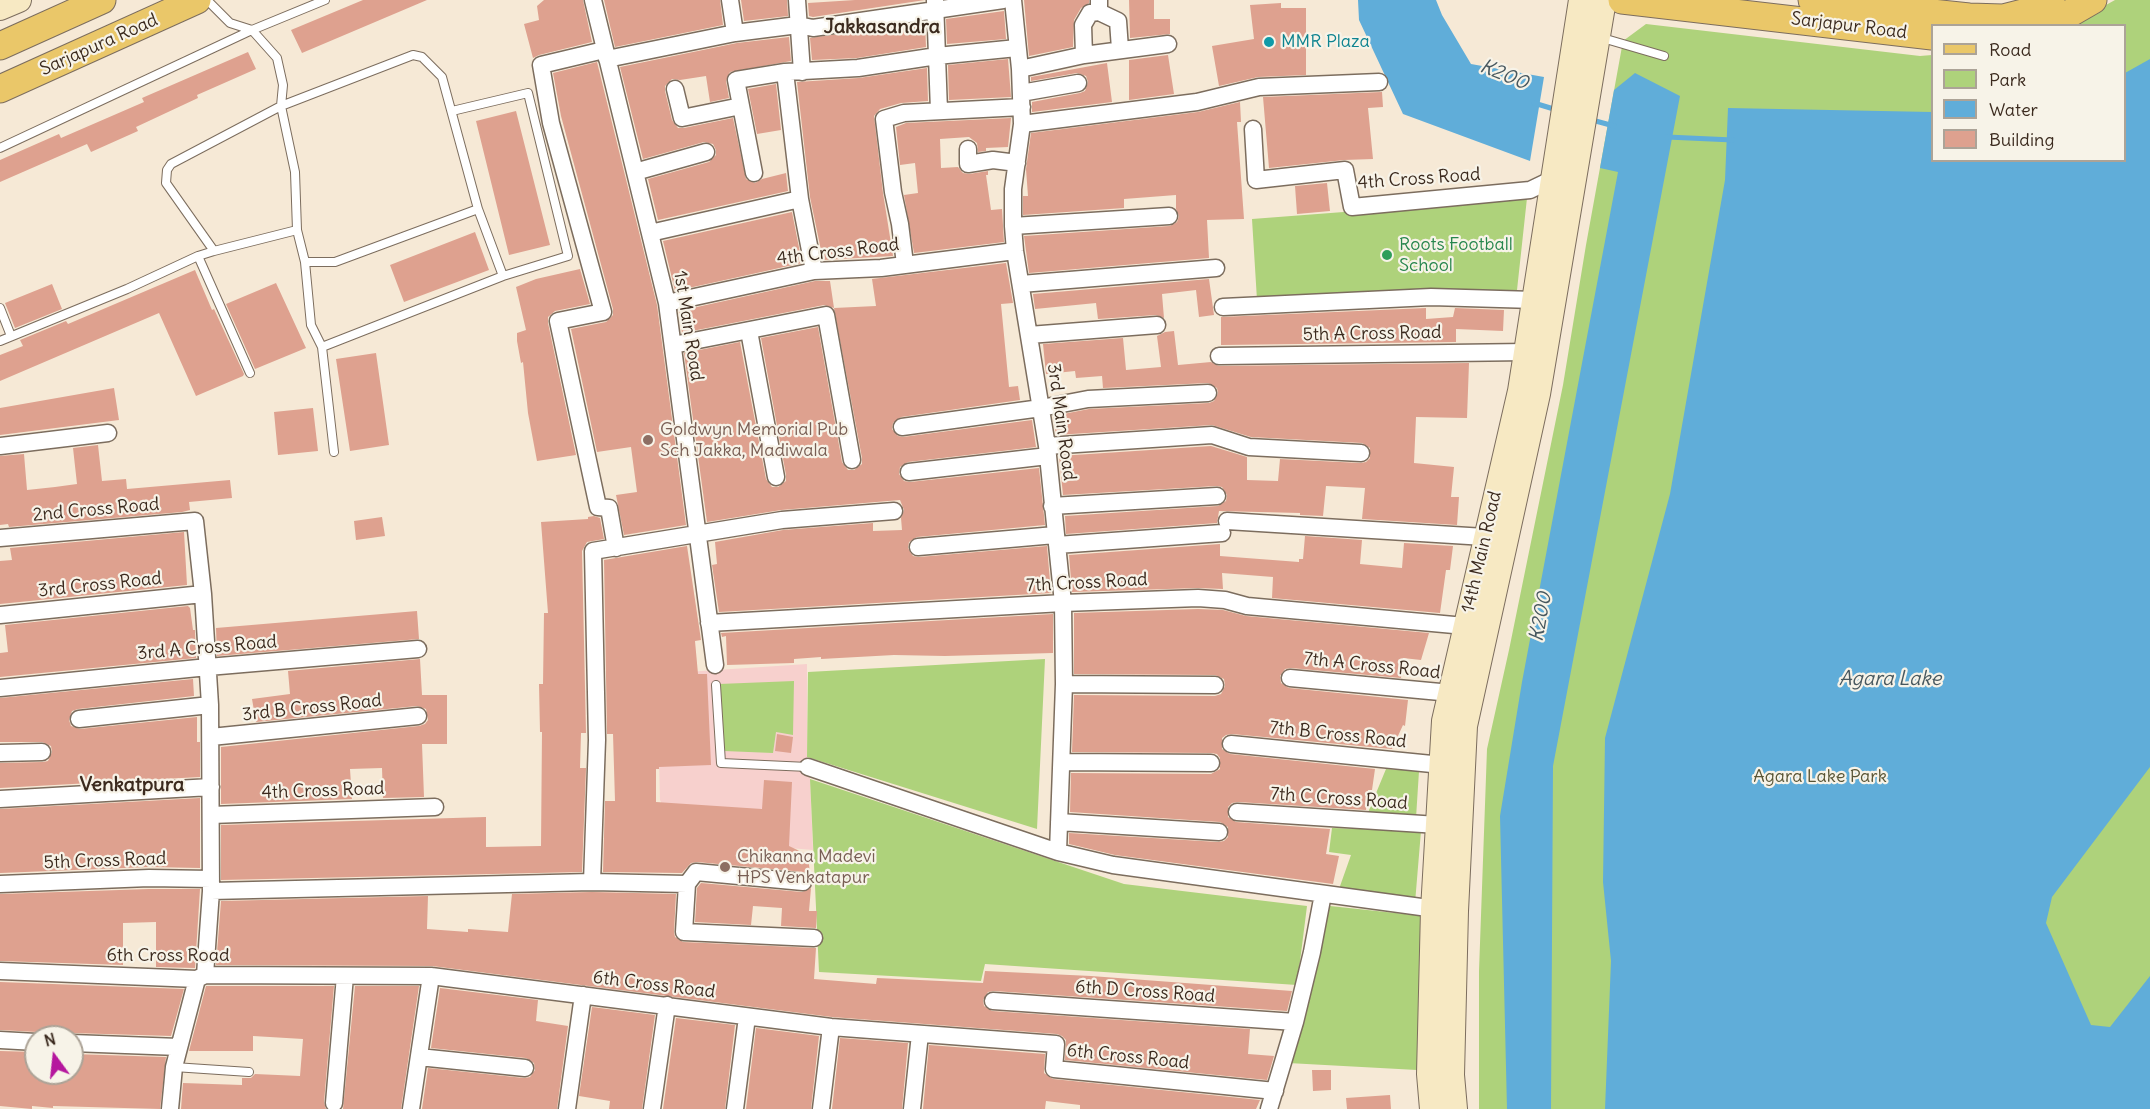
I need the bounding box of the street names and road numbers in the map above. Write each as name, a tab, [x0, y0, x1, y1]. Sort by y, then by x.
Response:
street label: Sarjapur Road	[1790, 8, 1908, 44]
street label: Sarjapura Road	[37, 9, 161, 81]
street label: 4th Cross Road	[1357, 164, 1481, 194]
street label: 4th Cross Road	[776, 234, 900, 270]
street label: 1st Main Road	[669, 269, 707, 383]
street label: 5th A Cross Road	[1302, 322, 1442, 346]
street label: 3rd Main Road	[1042, 362, 1080, 482]
street label: 14th Main Road	[1458, 489, 1506, 615]
street label: 2nd Cross Road	[32, 494, 160, 526]
street label: 3rd Cross Road	[37, 568, 163, 602]
street label: 7th Cross Road	[1026, 569, 1148, 597]
street label: 3rd A Cross Road	[136, 631, 278, 665]
street label: 7th A Cross Road	[1303, 648, 1441, 684]
street label: 3rd B Cross Road	[241, 690, 383, 726]
street label: 7th B Cross Road	[1268, 717, 1408, 753]
street label: 4th Cross Road	[261, 778, 385, 804]
street label: 7th C Cross Road	[1270, 783, 1408, 815]
street label: 5th Cross Road	[43, 848, 167, 874]
street label: 6th Cross Road	[106, 945, 230, 967]
street label: 6th Cross Road	[592, 967, 716, 1003]
street label: 6th D Cross Road	[1074, 976, 1216, 1008]
street label: 6th Cross Road	[1066, 1040, 1190, 1074]

